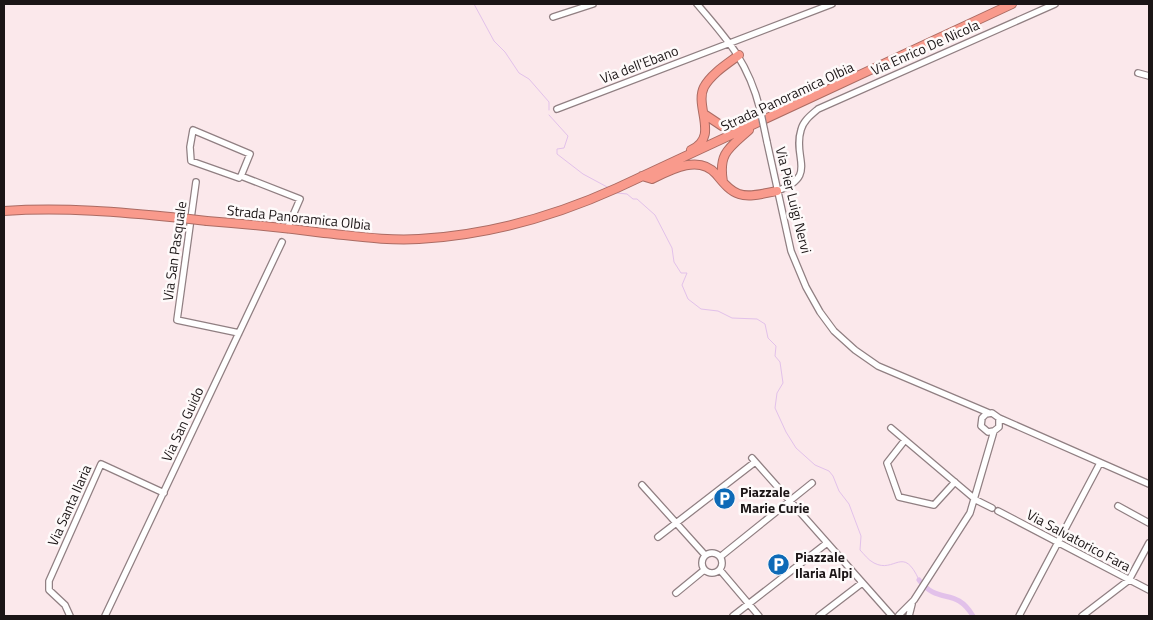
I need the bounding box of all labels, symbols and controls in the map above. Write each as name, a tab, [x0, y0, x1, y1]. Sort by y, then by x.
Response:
street label: Via Enrico De Nicola	[868, 14, 982, 80]
street label: Via dell'Ebano	[597, 39, 681, 89]
street label: Strada Panoramica Olbia	[717, 56, 857, 136]
street label: Via Pier Luigi Nervi	[771, 144, 817, 256]
street label: Strada Panoramica Olbia	[226, 199, 372, 235]
street label: Via San Pasquale	[157, 200, 191, 302]
street label: Via San Guido	[155, 383, 209, 465]
street label: Via Santa Ilaria	[42, 461, 96, 549]
place label: Piazzale Marie Curie	[740, 481, 809, 518]
parking icon: Piazzale Marie Curie	[712, 487, 736, 511]
street label: Via Salvatorico Fara	[1023, 504, 1135, 576]
place label: Piazzale Ilaria Alpi	[795, 546, 852, 583]
parking icon: Piazzale Ilaria Alpi	[767, 552, 791, 576]

